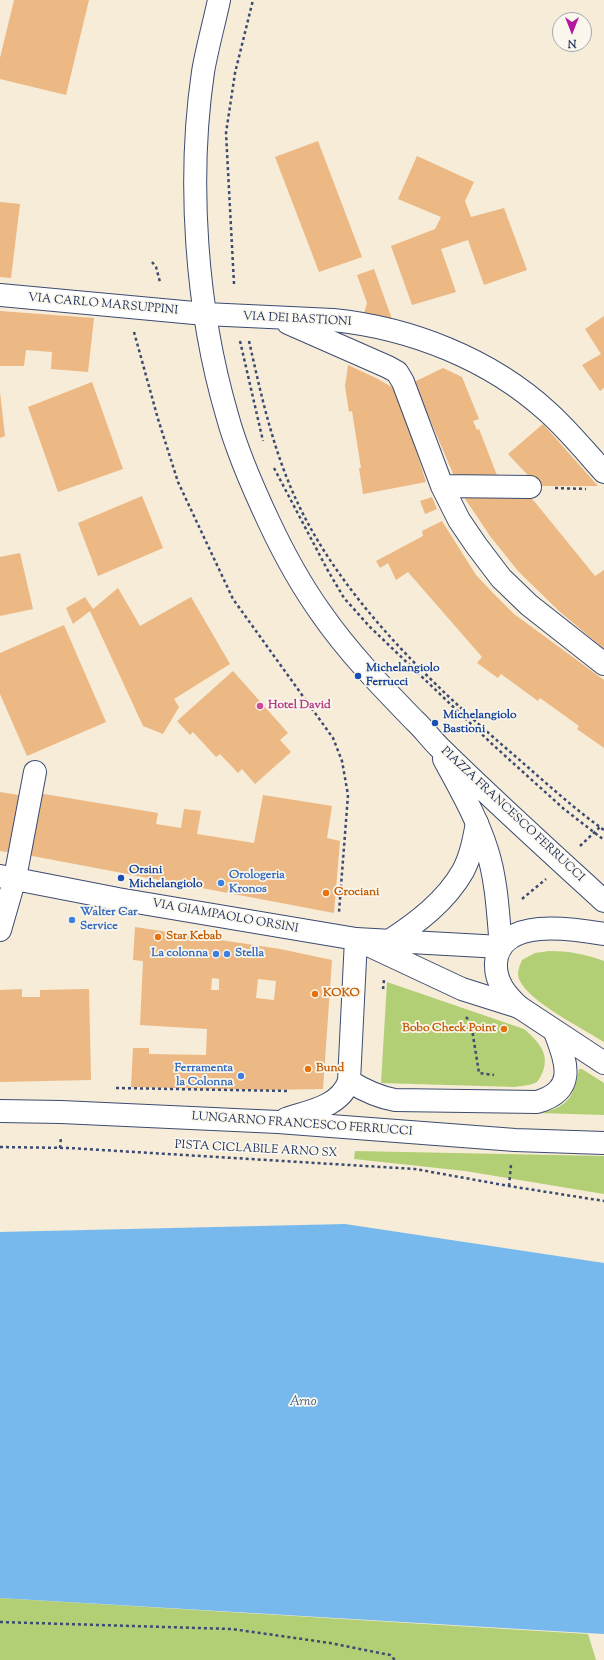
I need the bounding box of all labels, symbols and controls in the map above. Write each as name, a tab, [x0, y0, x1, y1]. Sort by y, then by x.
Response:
north arrow	[552, 12, 592, 52]
text: N	[568, 35, 576, 51]
street label: VIA CARLO MARSUPPINI	[27, 291, 179, 319]
street label: VIA DEI BASTIONI	[242, 310, 352, 330]
place label: Michelangiolo Ferrucci	[366, 662, 440, 690]
marker: Michelangiolo Ferrucci	[353, 671, 363, 681]
place label: Hotel David	[268, 699, 331, 713]
marker: Hotel David	[255, 701, 265, 711]
place label: Michelangiolo Bastioni	[443, 709, 517, 737]
marker: Michelangiolo Bastioni	[430, 718, 440, 728]
street label: PIAZZA FRANCESCO FERRUCCI	[437, 745, 587, 885]
place label: Orsini Michelangiolo	[129, 864, 203, 892]
place label: Orologeria Kronos	[229, 869, 285, 897]
marker: Orsini Michelangiolo	[116, 873, 126, 883]
marker: Orologeria Kronos	[216, 878, 226, 888]
place label: Crociani	[334, 886, 379, 900]
marker: Crociani	[321, 888, 331, 898]
street label: VIA GIAMPAOLO ORSINI	[150, 897, 300, 937]
place label: Walter Car Service	[80, 906, 138, 934]
marker: Walter Car Service	[67, 915, 77, 925]
place label: Star Kebab	[166, 930, 222, 944]
marker: Star Kebab	[153, 932, 163, 942]
place label: La colonna	[151, 947, 208, 961]
place label: Stella	[235, 947, 264, 961]
marker: La colonna	[211, 949, 221, 959]
marker: Stella	[222, 949, 232, 959]
place label: KOKO	[323, 987, 360, 1001]
marker: KOKO	[310, 989, 320, 999]
place label: Bobo Check Point	[402, 1022, 496, 1036]
marker: Bobo Check Point	[499, 1024, 509, 1034]
place label: Ferramenta la Colonna	[174, 1062, 233, 1090]
place label: Bund	[316, 1062, 344, 1076]
marker: Bund	[303, 1064, 313, 1074]
marker: Ferramenta la Colonna	[236, 1071, 246, 1081]
street label: LUNGARNO FRANCESCO FERRUCCI	[191, 1110, 413, 1140]
street label: PISTA CICLABILE ARNO SX	[174, 1139, 338, 1161]
water label: Arno	[290, 1395, 316, 1411]

